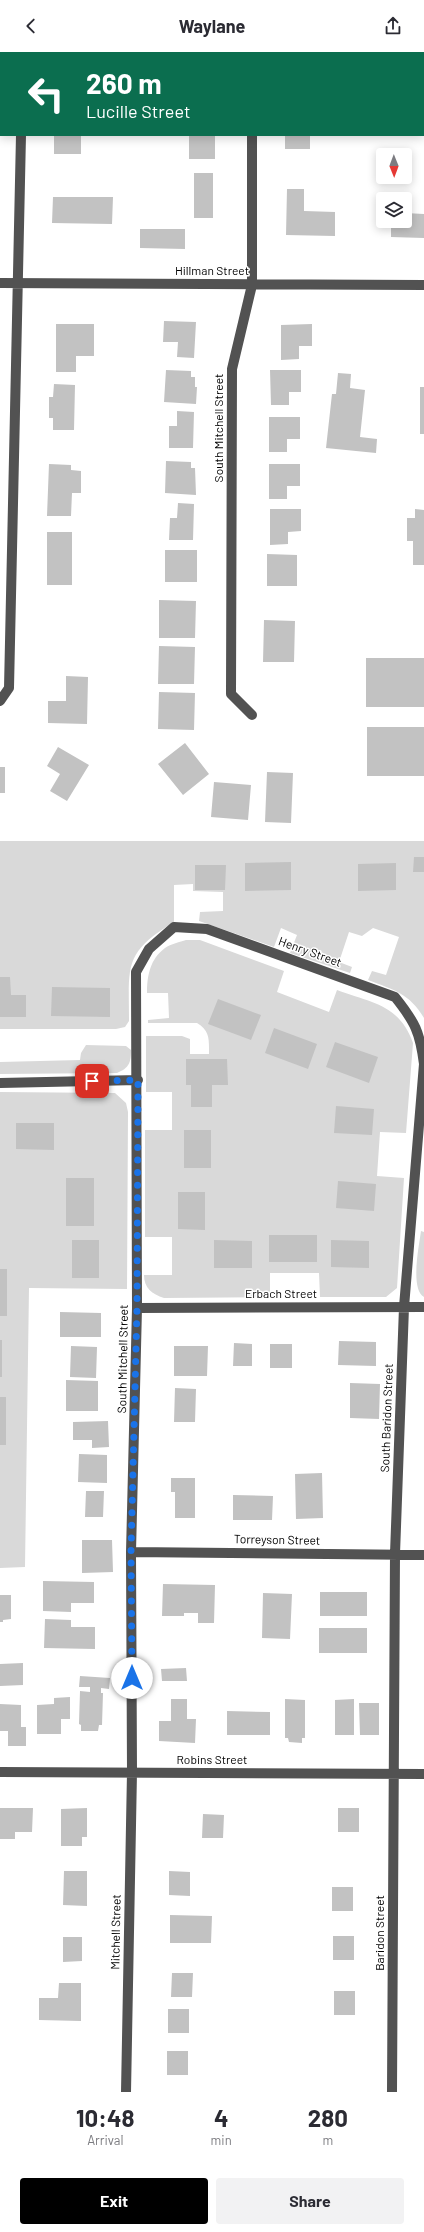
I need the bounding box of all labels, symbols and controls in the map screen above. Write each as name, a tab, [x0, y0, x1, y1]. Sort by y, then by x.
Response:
icon: back	[20, 15, 42, 37]
text: Waylane	[179, 15, 245, 37]
icon: share	[382, 15, 404, 37]
text: 260 m	[86, 66, 162, 100]
icon: left	[20, 68, 72, 120]
text: Lucille Street	[86, 100, 190, 122]
north arrow	[376, 148, 412, 184]
map controls	[376, 148, 412, 228]
button: layers	[376, 192, 412, 228]
street label: Hillman Street	[175, 263, 249, 277]
street label: South Mitchell Street	[211, 374, 225, 482]
street label: Henry Street	[277, 933, 344, 969]
pin	[75, 1064, 109, 1098]
icon: arrive	[81, 1070, 103, 1092]
street label: Erbach Street	[245, 1286, 317, 1300]
street label: South Mitchell Street	[114, 1304, 130, 1413]
street label: South Baridon Street	[377, 1363, 395, 1473]
street label: Torreyson Street	[234, 1531, 320, 1547]
position arrow	[111, 1657, 153, 1699]
street label: Robins Street	[177, 1752, 247, 1766]
street label: Mitchell Street	[107, 1894, 123, 1970]
street label: Baridon Street	[372, 1895, 386, 1971]
text: 10:48	[76, 2103, 135, 2132]
text: 4	[214, 2103, 228, 2132]
text: 280	[308, 2103, 348, 2132]
text: Arrival	[87, 2132, 123, 2148]
text: min	[211, 2132, 232, 2148]
text: m	[322, 2132, 333, 2148]
button: Exit	[20, 2178, 208, 2224]
button: Share	[216, 2178, 404, 2224]

